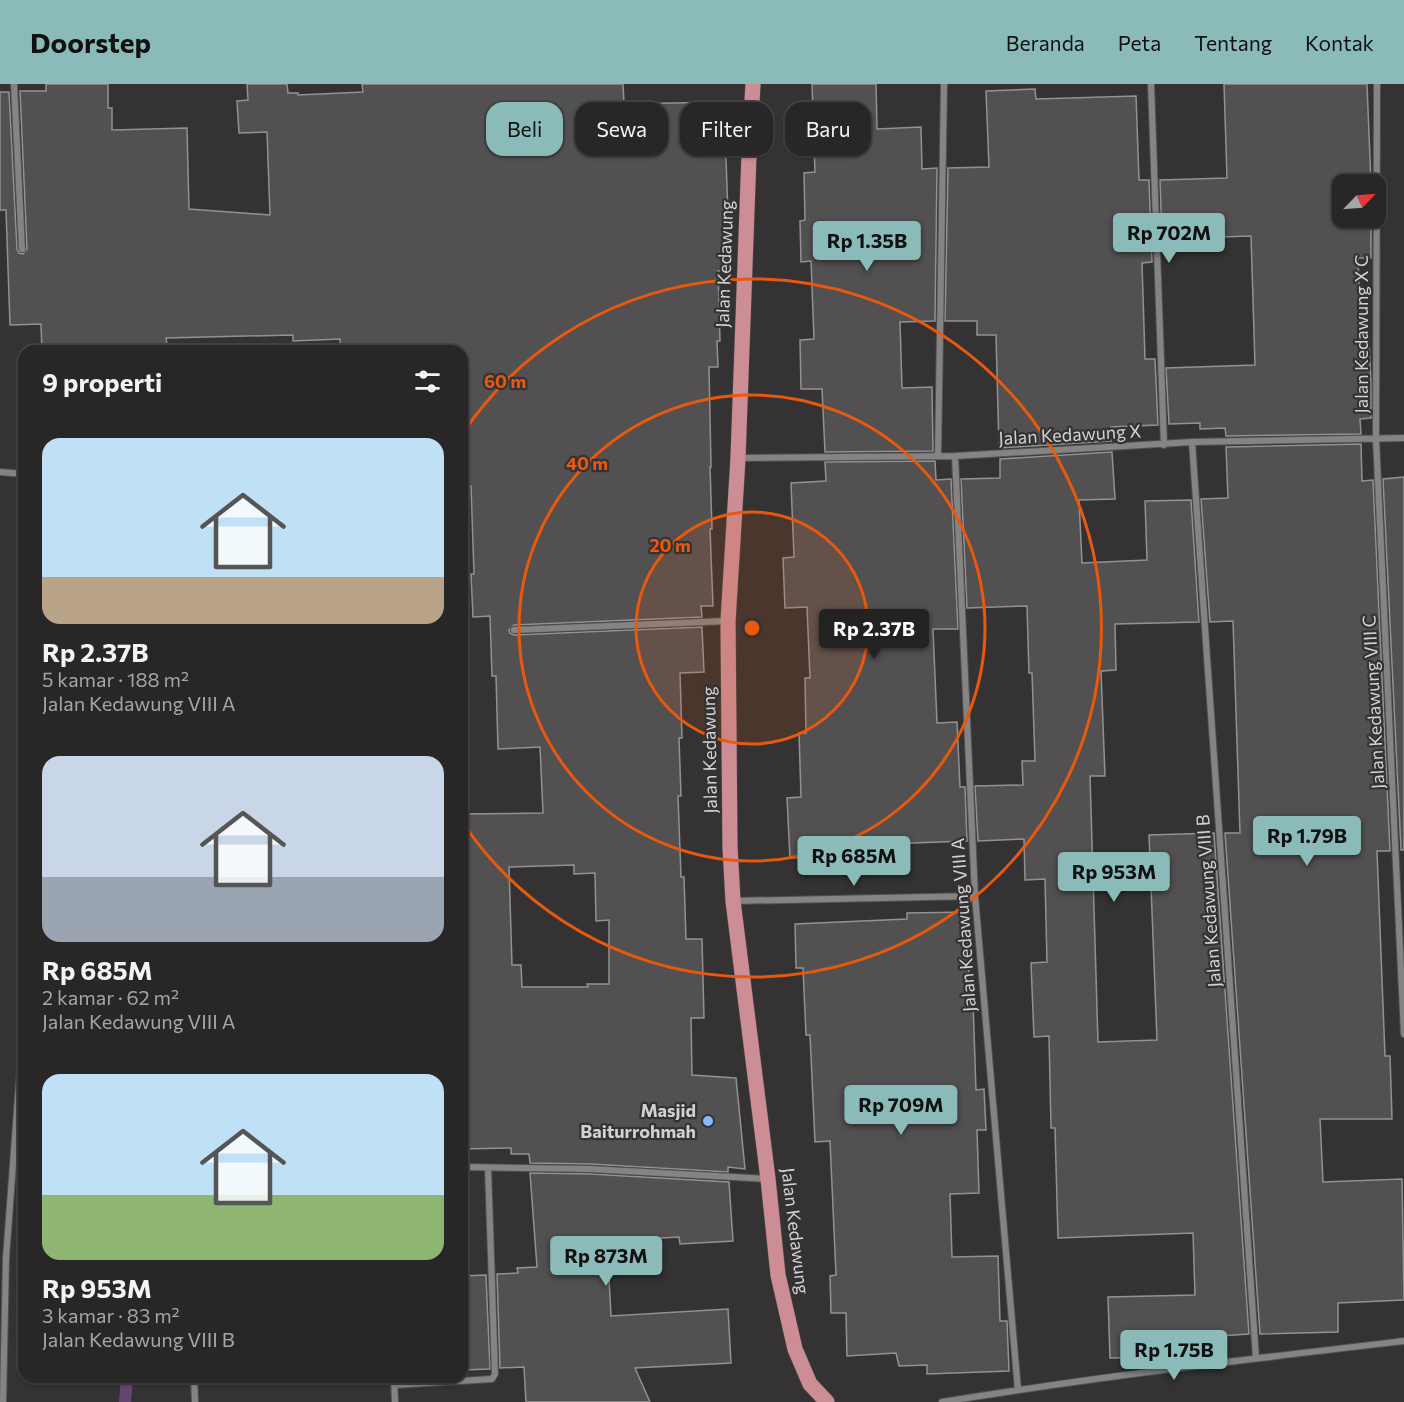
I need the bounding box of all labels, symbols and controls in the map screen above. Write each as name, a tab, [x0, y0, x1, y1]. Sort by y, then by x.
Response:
text: Doorstep	[30, 25, 151, 59]
text: Beranda	[1006, 30, 1085, 55]
text: Peta	[1118, 30, 1161, 55]
text: Tentang	[1194, 30, 1272, 55]
text: Kontak	[1305, 30, 1374, 55]
chip: Beli	[486, 102, 563, 156]
chip: Sewa	[575, 102, 668, 156]
chip: Filter	[680, 102, 773, 156]
chip: Baru	[785, 102, 871, 156]
north arrow	[1332, 174, 1386, 228]
map controls	[1332, 174, 1386, 228]
street label: Jalan Kedawung	[711, 200, 737, 328]
pin: Rp 702M	[1114, 213, 1224, 264]
text: Rp 702M	[1127, 220, 1211, 244]
pin: Rp 1.35B	[805, 221, 929, 272]
text: Rp 1.35B	[827, 228, 907, 252]
street label: Jalan Kedawung X C	[1350, 255, 1372, 413]
icon: filters	[411, 365, 444, 398]
text: 9 properti	[42, 366, 162, 397]
text: 60 m	[484, 370, 526, 392]
street label: Jalan Kedawung X	[998, 419, 1142, 449]
text: 40 m	[566, 452, 608, 474]
icon: home	[189, 477, 297, 585]
text: 20 m	[649, 534, 691, 556]
pin: Rp 2.37B	[812, 609, 936, 660]
street label: Jalan Kedawung VIII C	[1357, 615, 1389, 790]
text: Rp 2.37B	[833, 616, 915, 640]
centre of rings	[742, 618, 762, 638]
text: Rp 2.37B	[42, 636, 148, 667]
text: 5 kamar · 188 m²	[42, 667, 189, 691]
street label: Jalan Kedawung	[697, 686, 721, 814]
text: Jalan Kedawung VIII A	[42, 691, 236, 715]
icon: home	[189, 795, 297, 903]
street label: Jalan Kedawung VIII B	[1191, 814, 1225, 988]
pin: Rp 1.79B	[1245, 816, 1369, 867]
text: Rp 1.79B	[1267, 823, 1347, 847]
pin: Rp 685M	[799, 836, 909, 887]
street label: Jalan Kedawung VIII A	[946, 837, 980, 1013]
text: Rp 685M	[811, 843, 897, 867]
pin: Rp 953M	[1059, 852, 1169, 903]
text: Rp 953M	[1072, 859, 1156, 883]
text: Rp 685M	[42, 954, 153, 985]
text: 2 kamar · 62 m²	[42, 985, 179, 1009]
text: Jalan Kedawung VIII A	[42, 1009, 236, 1033]
pin: Rp 709M	[846, 1085, 956, 1136]
text: Rp 709M	[858, 1092, 944, 1116]
place label: Masjid Baiturrohmah	[580, 1099, 696, 1142]
icon: home	[189, 1113, 297, 1221]
marker: Masjid Baiturrohmah	[701, 1114, 715, 1128]
street label: Jalan Kedawung	[777, 1166, 815, 1296]
pin: Rp 873M	[551, 1236, 661, 1287]
text: Rp 873M	[564, 1243, 648, 1267]
text: Rp 953M	[42, 1272, 152, 1303]
text: 3 kamar · 83 m²	[42, 1303, 180, 1327]
text: Jalan Kedawung VIII B	[42, 1327, 235, 1351]
pin: Rp 1.75B	[1112, 1330, 1236, 1381]
text: Rp 1.75B	[1134, 1337, 1214, 1361]

